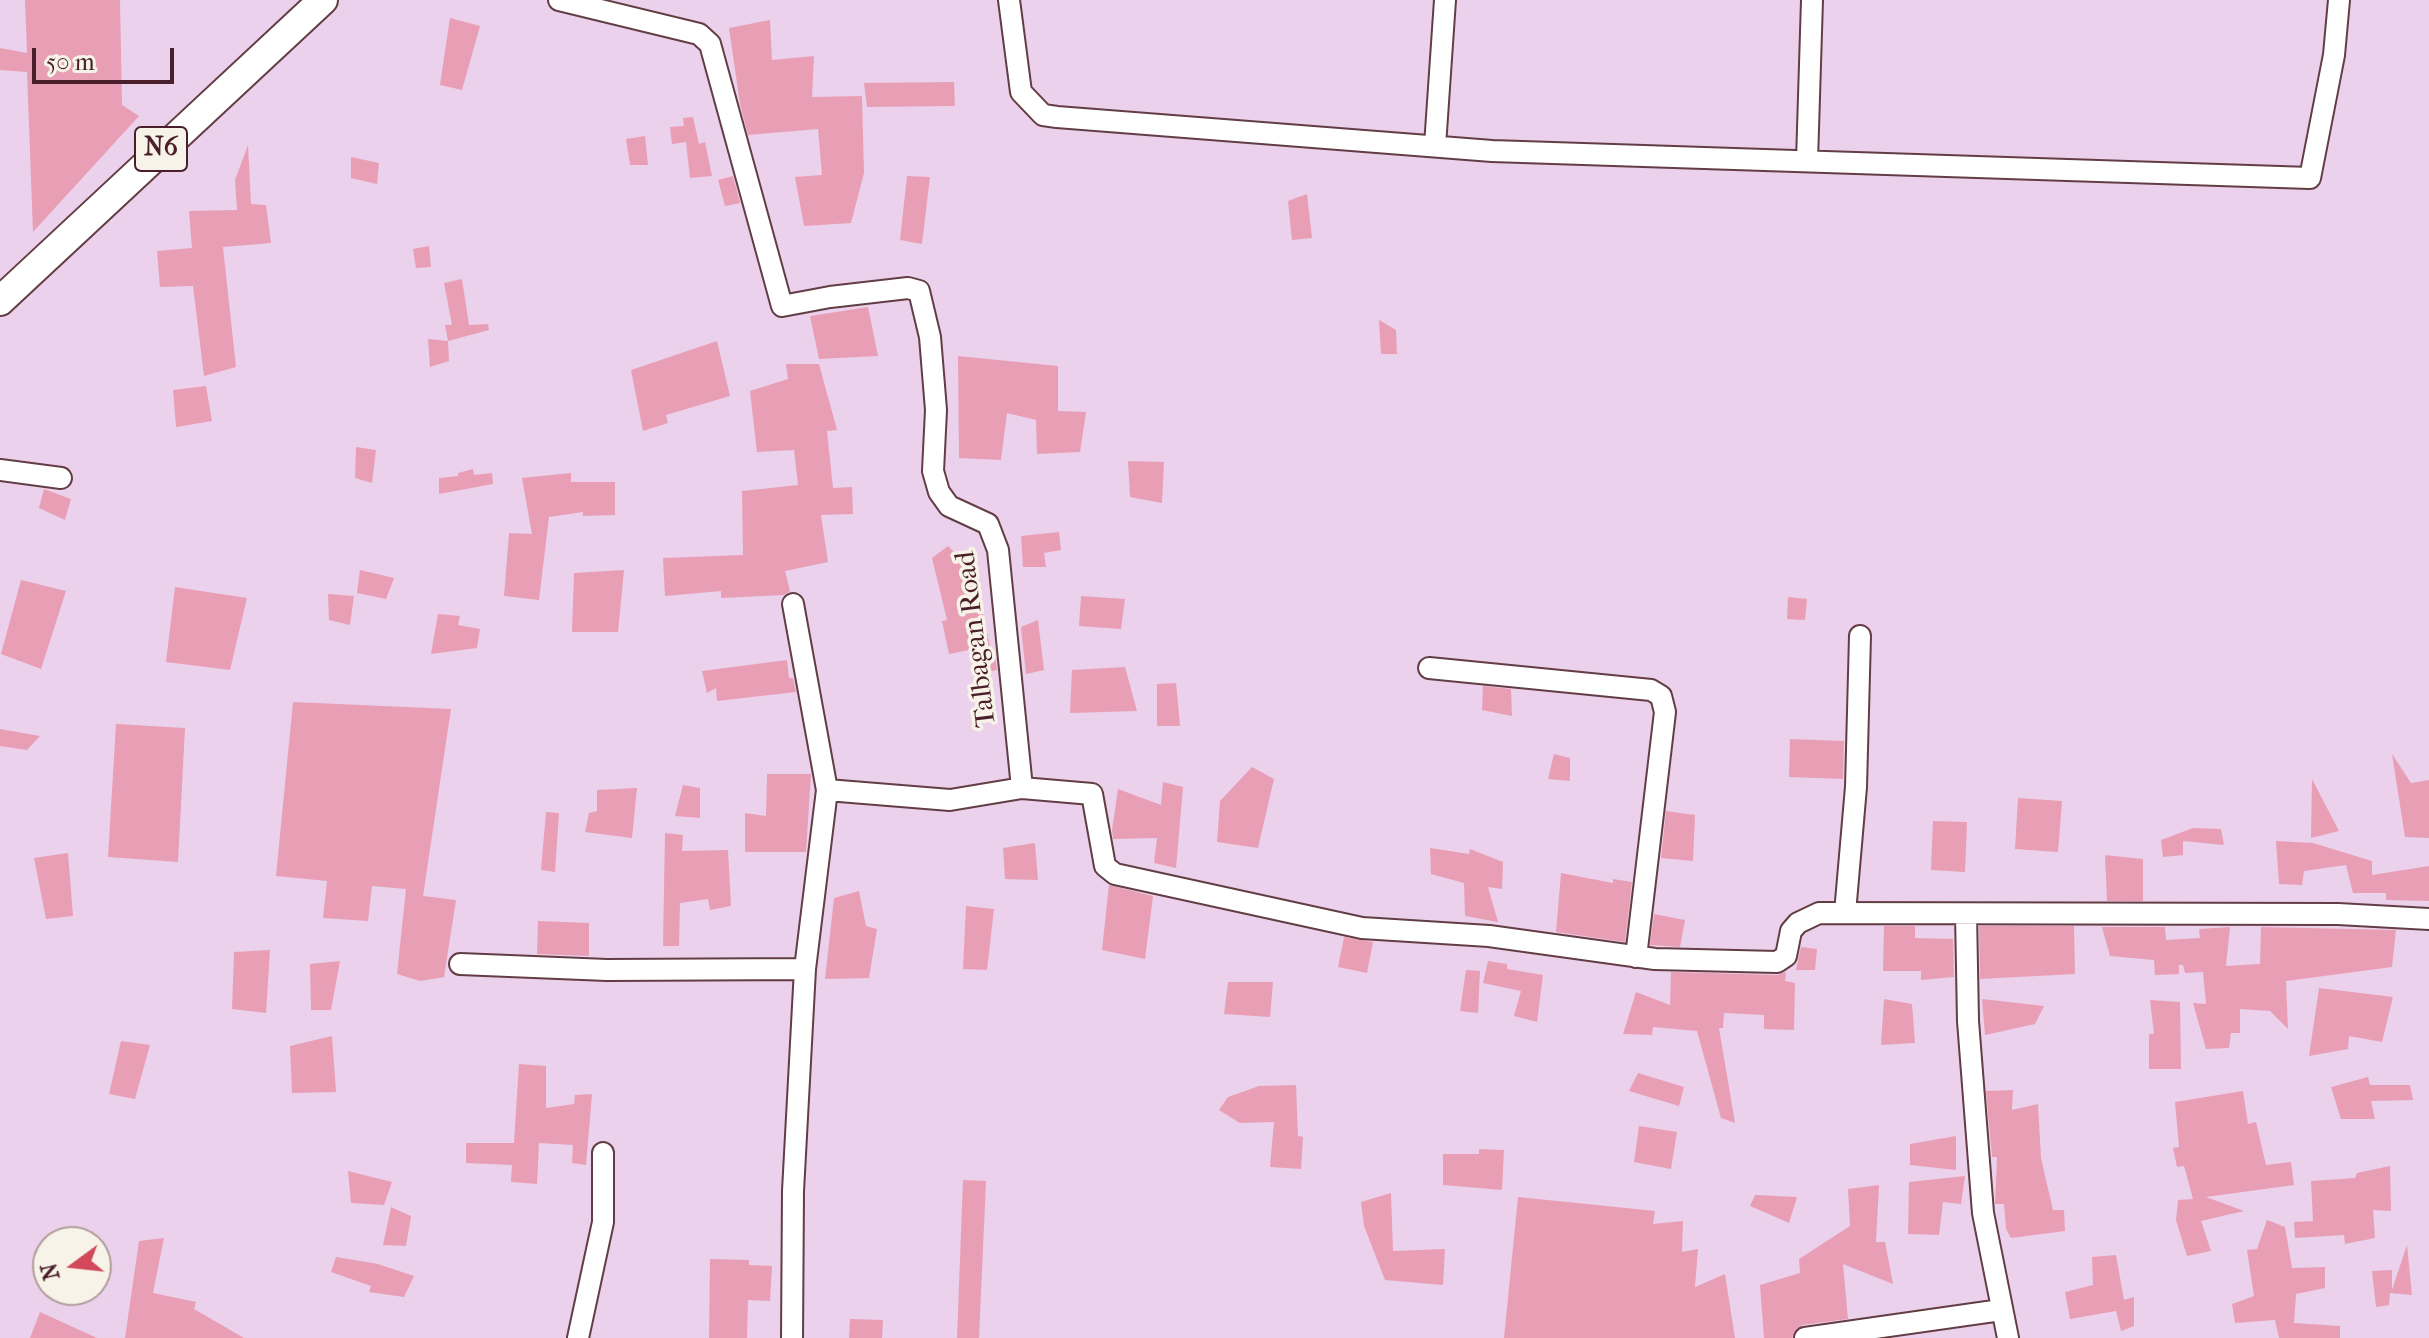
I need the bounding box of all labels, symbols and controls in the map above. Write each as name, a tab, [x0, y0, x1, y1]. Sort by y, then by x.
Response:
scale bar	[36, 32, 178, 82]
text: 50 m	[46, 48, 95, 76]
road number: N6	[135, 127, 187, 171]
street label: Talbagan Road	[950, 549, 1004, 729]
north arrow	[32, 1226, 112, 1306]
text: N	[36, 1260, 65, 1283]

